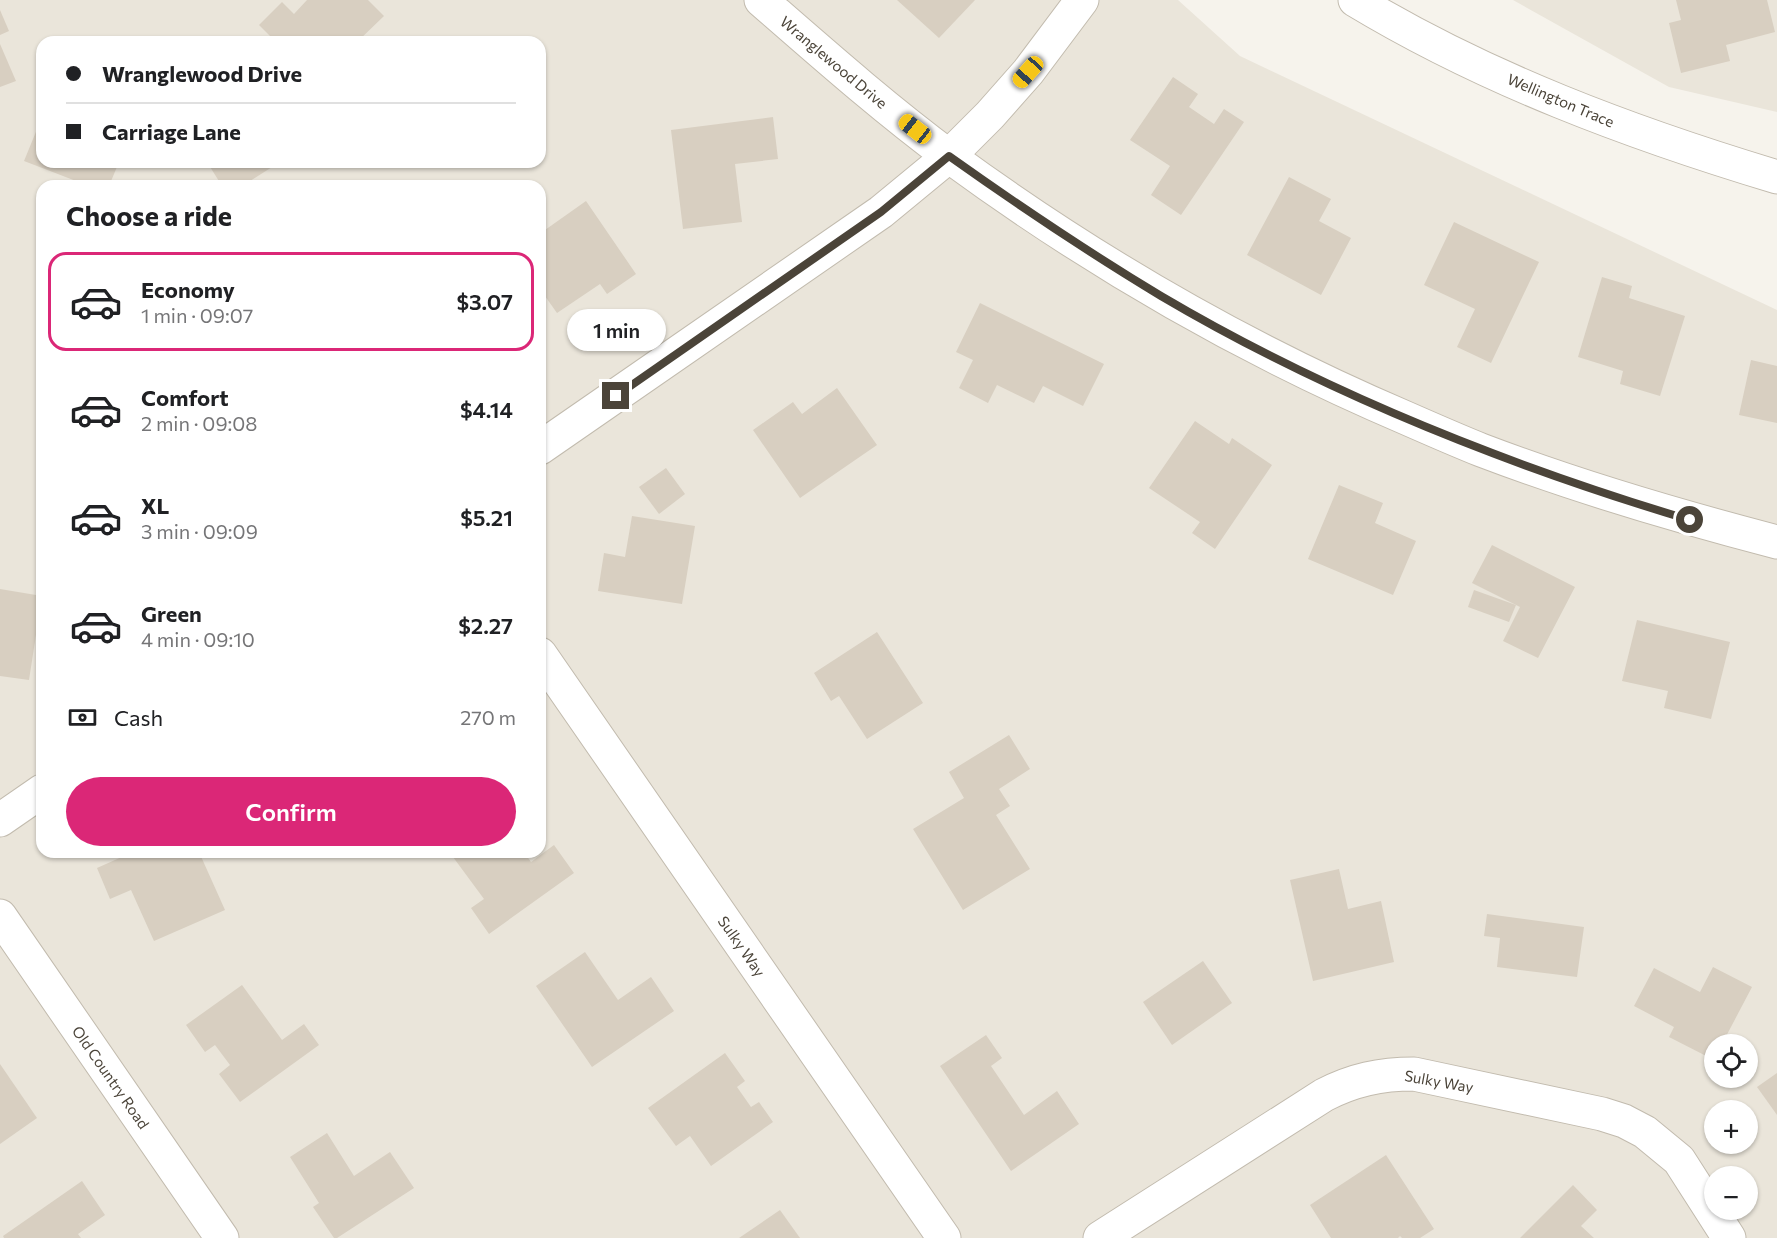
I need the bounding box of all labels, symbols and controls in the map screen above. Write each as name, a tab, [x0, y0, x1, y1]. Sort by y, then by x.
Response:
street label: Wranglewood Drive	[777, 12, 891, 112]
car	[1009, 53, 1047, 91]
text: Wranglewood Drive	[102, 60, 302, 87]
street label: Wellington Trace	[1505, 69, 1617, 131]
car	[895, 111, 935, 147]
text: Carriage Lane	[102, 118, 241, 145]
text: Choose a ride	[66, 199, 232, 232]
icon: car	[69, 275, 123, 329]
text: Economy	[141, 276, 235, 303]
text: $3.07	[456, 288, 513, 315]
text: 1 min · 09:07	[141, 303, 253, 327]
callout: 1 min	[566, 309, 666, 351]
text: 1 min	[593, 318, 640, 342]
route end	[602, 382, 629, 409]
icon: car	[69, 383, 123, 437]
text: Comfort	[141, 384, 229, 411]
text: $4.14	[460, 396, 513, 423]
text: 2 min · 09:08	[141, 411, 257, 435]
icon: car	[69, 491, 123, 545]
text: XL	[141, 492, 169, 519]
text: $5.21	[460, 504, 513, 531]
route start	[1676, 506, 1703, 533]
text: 3 min · 09:09	[141, 519, 258, 543]
icon: car	[69, 599, 123, 653]
text: Green	[141, 600, 202, 627]
text: $2.27	[458, 612, 513, 639]
text: 4 min · 09:10	[141, 627, 255, 651]
icon: cash	[66, 701, 99, 734]
text: Cash	[114, 704, 163, 731]
text: 270 m	[460, 705, 516, 729]
button: Confirm	[66, 777, 516, 846]
street label: Sulky Way	[715, 912, 769, 980]
street label: Old Country Road	[69, 1022, 153, 1132]
map controls	[1704, 1034, 1758, 1220]
button: locate	[1704, 1034, 1758, 1088]
street label: Sulky Way	[1403, 1066, 1475, 1096]
button: +	[1704, 1100, 1758, 1154]
button: −	[1704, 1166, 1758, 1220]

